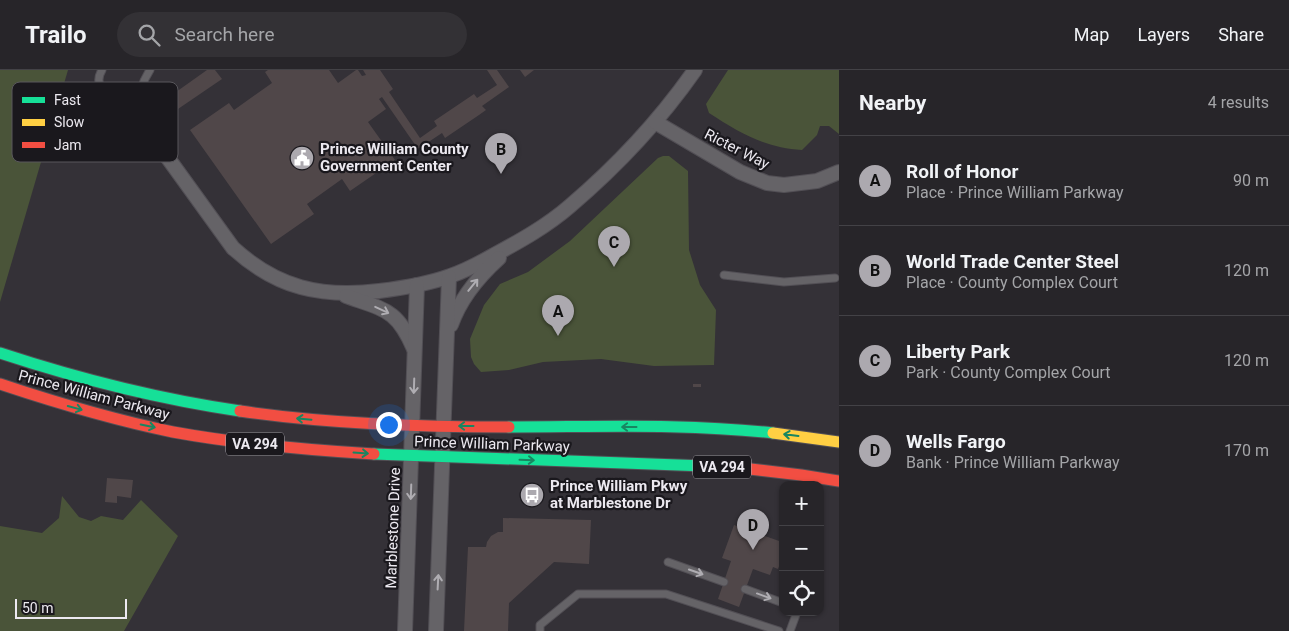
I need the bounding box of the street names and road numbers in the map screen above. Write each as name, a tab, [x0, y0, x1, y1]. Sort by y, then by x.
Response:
street label: Ricter Way	[701, 125, 773, 173]
street label: Prince William Parkway	[17, 366, 171, 424]
road number: VA 294	[226, 432, 284, 456]
street label: Prince William Parkway	[414, 432, 570, 456]
road number: VA 294	[693, 456, 751, 478]
street label: Marblestone Drive	[382, 467, 404, 589]

